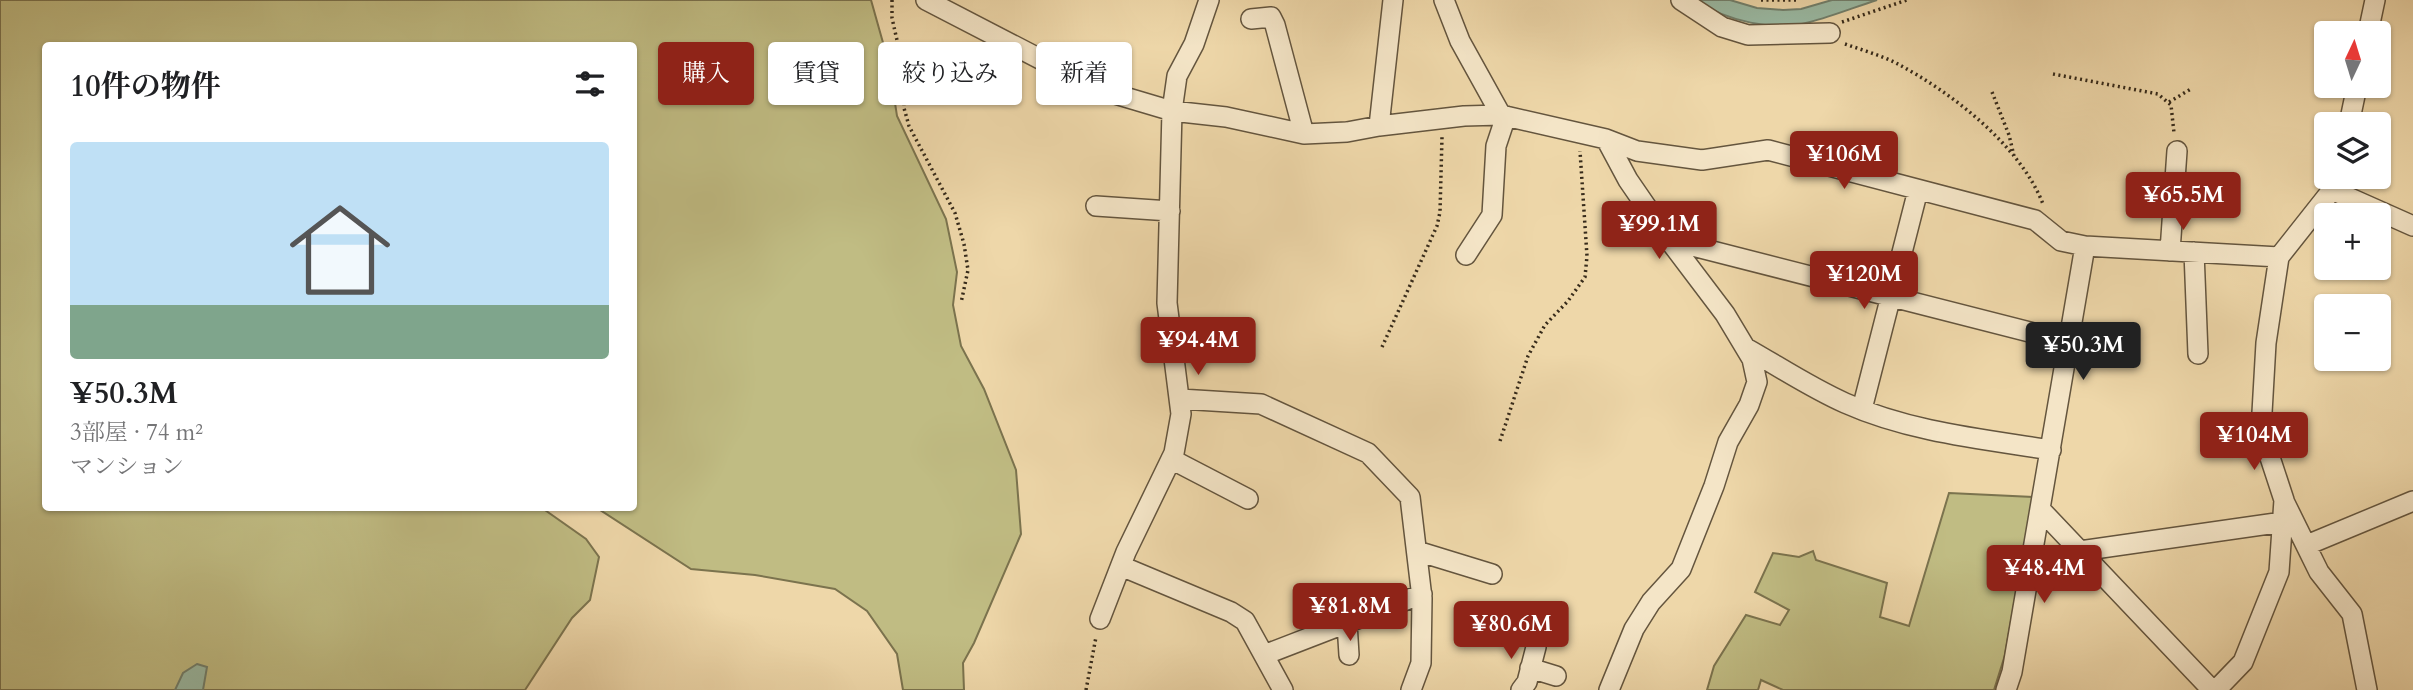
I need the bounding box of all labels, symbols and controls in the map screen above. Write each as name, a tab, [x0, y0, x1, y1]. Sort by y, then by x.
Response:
north arrow	[2314, 21, 2390, 98]
map controls	[2314, 21, 2391, 371]
chip: 購入	[658, 42, 754, 105]
chip: 賃貸	[768, 42, 864, 105]
chip: 絞り込み	[878, 42, 1022, 105]
chip: 新着	[1036, 42, 1132, 105]
icon: filters	[571, 65, 609, 103]
text: 10件の物件	[70, 66, 221, 107]
button: layers	[2314, 112, 2391, 189]
pin: ¥106M	[1795, 132, 1893, 191]
text: ¥106M	[1806, 138, 1882, 169]
pin: ¥65.5M	[2126, 173, 2240, 232]
text: ¥65.5M	[2142, 179, 2224, 210]
icon: home	[277, 187, 403, 313]
pin: ¥99.1M	[1602, 202, 1716, 261]
button: +	[2314, 203, 2391, 280]
text: ¥99.1M	[1618, 208, 1700, 239]
pin: ¥120M	[1815, 252, 1913, 311]
text: ¥120M	[1826, 258, 1902, 289]
button: −	[2314, 294, 2391, 371]
pin: ¥94.4M	[1141, 318, 1255, 377]
pin: ¥50.3M	[2026, 322, 2140, 382]
text: ¥94.4M	[1157, 324, 1239, 355]
text: ¥50.3M	[2042, 329, 2124, 360]
text: ¥50.3M	[70, 373, 178, 414]
pin: ¥104M	[2205, 412, 2303, 472]
text: 3部屋 · 74 m²	[70, 417, 203, 448]
text: ¥104M	[2216, 419, 2292, 450]
text: マンション	[70, 451, 184, 482]
pin: ¥48.4M	[1987, 546, 2101, 605]
text: ¥48.4M	[2003, 552, 2085, 583]
pin: ¥81.8M	[1293, 584, 1407, 643]
text: ¥81.8M	[1309, 590, 1391, 621]
pin: ¥80.6M	[1454, 602, 1568, 661]
text: ¥80.6M	[1470, 608, 1552, 639]

